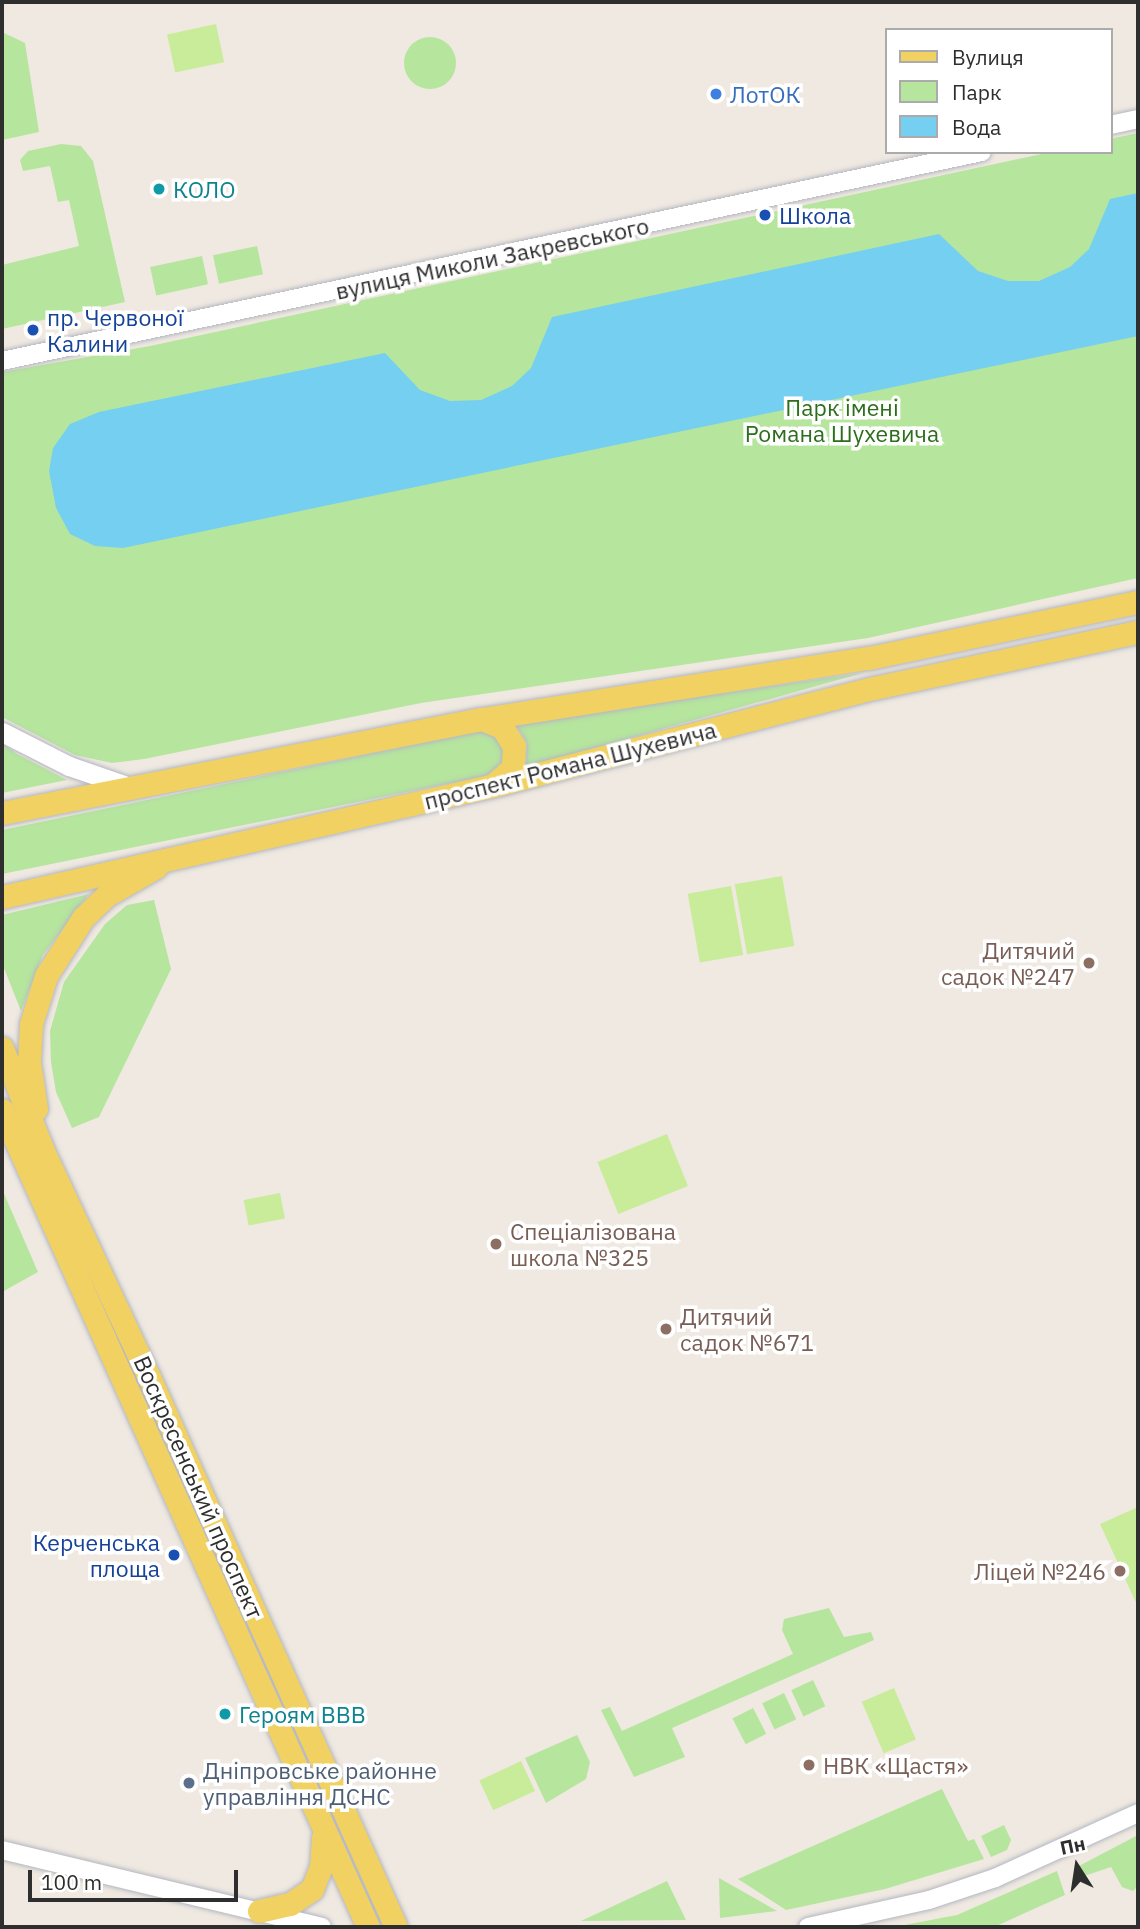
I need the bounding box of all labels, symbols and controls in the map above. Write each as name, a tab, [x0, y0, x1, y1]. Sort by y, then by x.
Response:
legend	[884, 28, 1112, 154]
text: Вулиця	[952, 43, 1024, 71]
text: Парк	[952, 78, 1002, 106]
place label: ЛотОК	[730, 80, 801, 108]
marker: ЛотОК	[708, 86, 724, 102]
text: Вода	[952, 113, 1001, 141]
place label: КОЛО	[173, 175, 235, 203]
marker: КОЛО	[151, 181, 167, 197]
place label: Школа	[779, 201, 851, 229]
marker: Школа	[757, 207, 773, 223]
street label: вулиця Миколи Закревського	[333, 211, 651, 305]
place label: пр. Червоної Калини	[47, 303, 183, 357]
marker: пр. Червоної Калини	[25, 322, 41, 338]
park label: Парк імені Романа Шухевича	[745, 393, 939, 447]
street label: проспект Романа Шухевича	[421, 715, 719, 815]
place label: Дитячий садок №247	[941, 936, 1075, 990]
marker: Дитячий садок №247	[1081, 955, 1097, 971]
place label: Спеціалізована школа №325	[510, 1217, 676, 1271]
marker: Спеціалізована школа №325	[488, 1236, 504, 1252]
place label: Дитячий садок №671	[680, 1302, 814, 1356]
marker: Дитячий садок №671	[658, 1321, 674, 1337]
street label: Воскресенський проспект	[129, 1351, 269, 1623]
place label: Керченська площа	[33, 1528, 160, 1582]
marker: Керченська площа	[166, 1547, 182, 1563]
place label: Ліцей №246	[974, 1557, 1106, 1585]
marker: Ліцей №246	[1112, 1563, 1128, 1579]
place label: Героям ВВВ	[239, 1700, 366, 1728]
marker: Героям ВВВ	[217, 1706, 233, 1722]
place label: НВК «Щастя»	[823, 1751, 968, 1779]
place label: Дніпровське районне управління ДСНС	[203, 1756, 437, 1810]
marker: НВК «Щастя»	[801, 1757, 817, 1773]
marker: Дніпровське районне управління ДСНС	[181, 1775, 197, 1791]
north arrow	[1042, 1831, 1112, 1901]
text: Пн	[1058, 1831, 1087, 1860]
scale bar	[32, 1856, 242, 1900]
text: 100 m	[41, 1868, 102, 1896]

